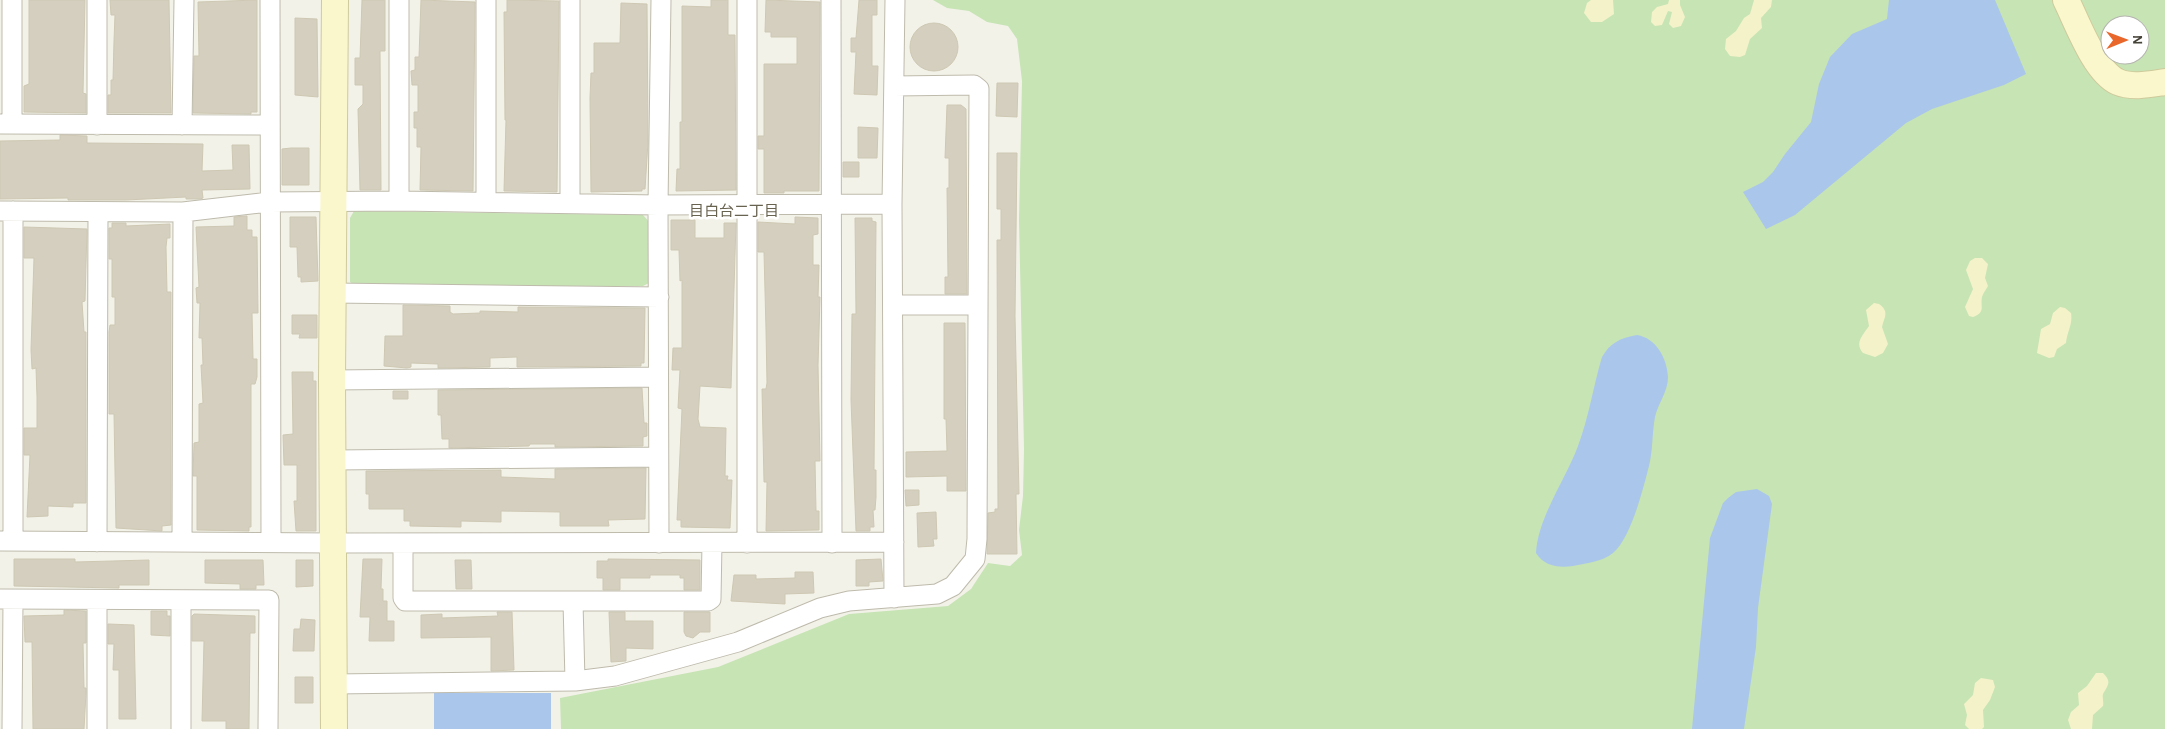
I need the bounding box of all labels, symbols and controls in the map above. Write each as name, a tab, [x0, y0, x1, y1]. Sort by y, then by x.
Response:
north arrow	[2100, 15, 2150, 65]
text: N	[2130, 35, 2144, 45]
district label: 目白台二丁目	[689, 203, 779, 219]

